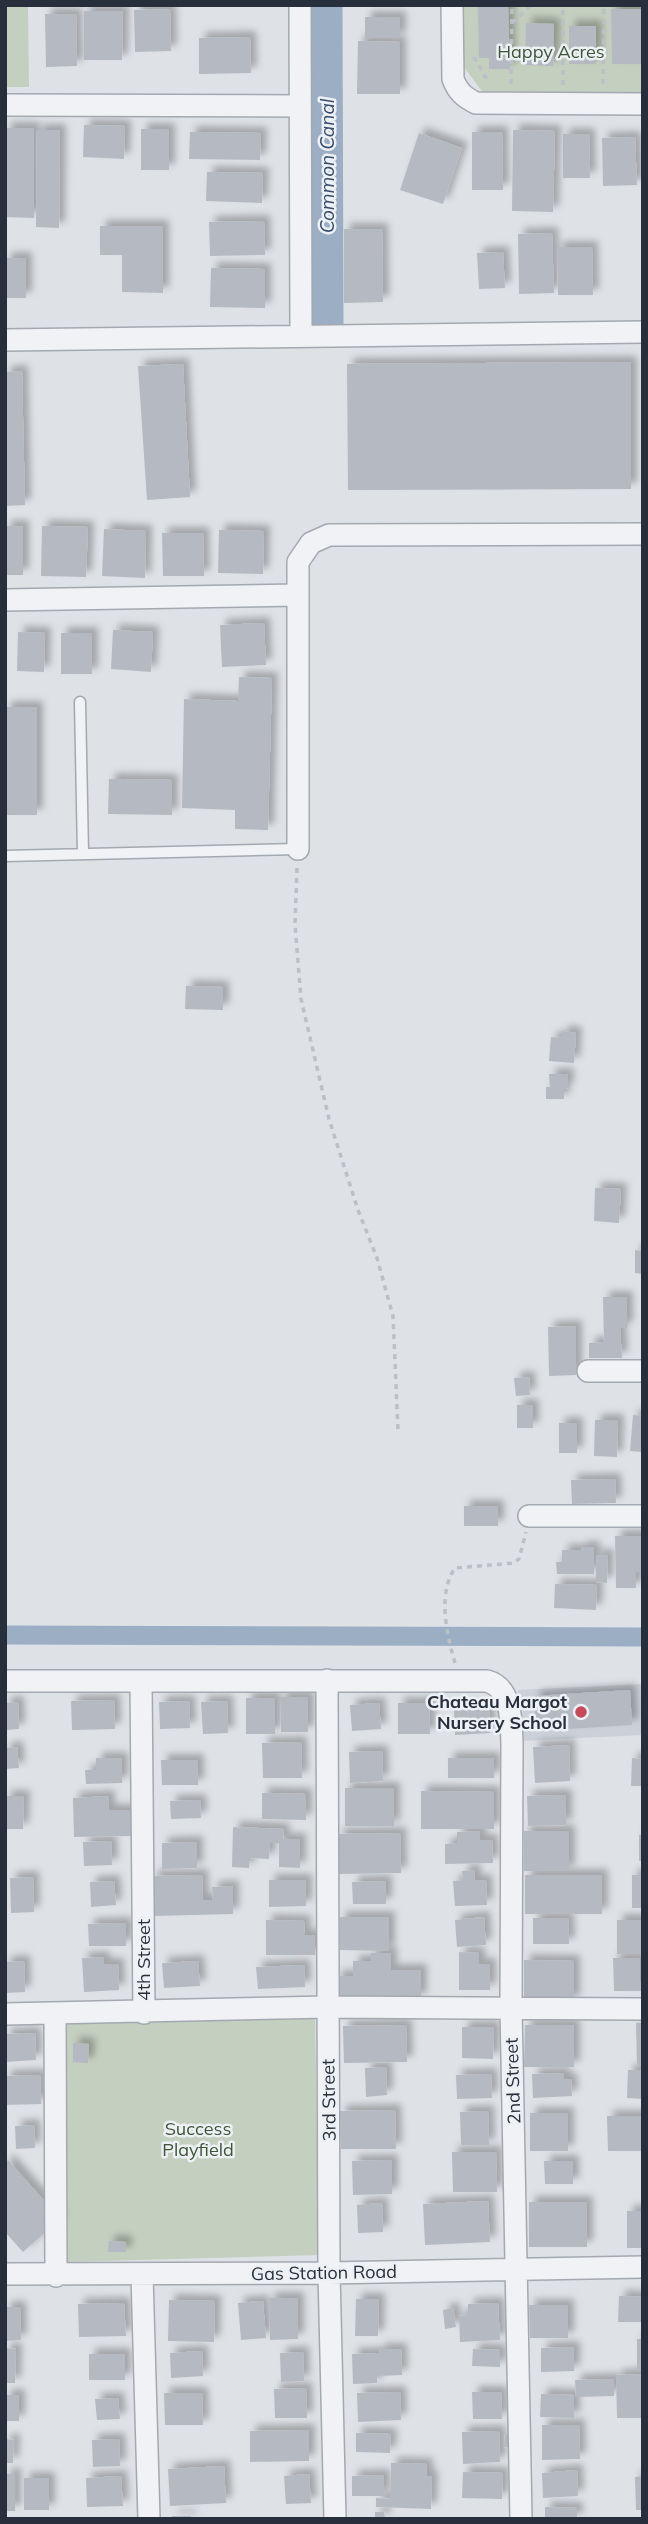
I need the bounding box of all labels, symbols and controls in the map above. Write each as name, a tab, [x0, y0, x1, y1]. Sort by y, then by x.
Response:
park label: Happy Acres	[497, 40, 605, 63]
water label: Common Canal	[315, 98, 339, 233]
place label: Chateau Margot Nursery School	[427, 1690, 567, 1734]
marker: Chateau Margot Nursery School	[573, 1704, 589, 1720]
street label: 4th Street	[132, 1919, 155, 2001]
street label: 2nd Street	[499, 2037, 526, 2125]
street label: 3rd Street	[316, 2059, 341, 2141]
park label: Success Playfield	[162, 2117, 234, 2161]
street label: Gas Station Road	[251, 2260, 397, 2285]

